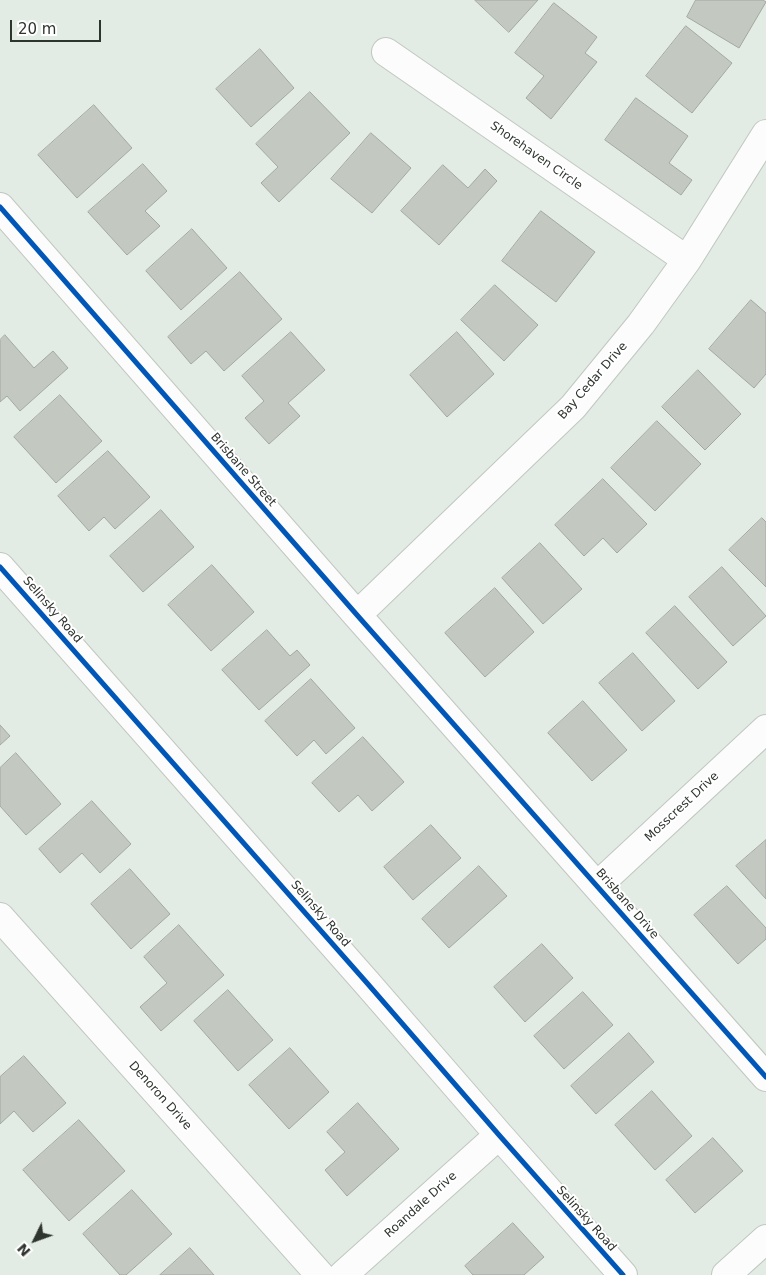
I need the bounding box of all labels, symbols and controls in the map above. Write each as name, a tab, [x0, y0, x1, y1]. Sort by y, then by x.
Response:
scale bar	[12, 10, 104, 42]
text: 20 m	[18, 20, 56, 38]
street label: Shorehaven Circle	[487, 119, 585, 193]
street label: Bay Cedar Drive	[555, 339, 631, 423]
street label: Brisbane Street	[207, 430, 279, 510]
street label: Selinsky Road	[19, 574, 85, 646]
street label: Mosscrest Drive	[642, 769, 722, 845]
street label: Brisbane Drive	[593, 866, 661, 942]
street label: Selinsky Road	[287, 878, 353, 950]
street label: Denoron Drive	[126, 1059, 194, 1133]
street label: Roandale Drive	[382, 1169, 460, 1241]
street label: Selinsky Road	[553, 1183, 619, 1255]
north arrow	[10, 1215, 60, 1265]
text: N	[14, 1240, 34, 1260]

